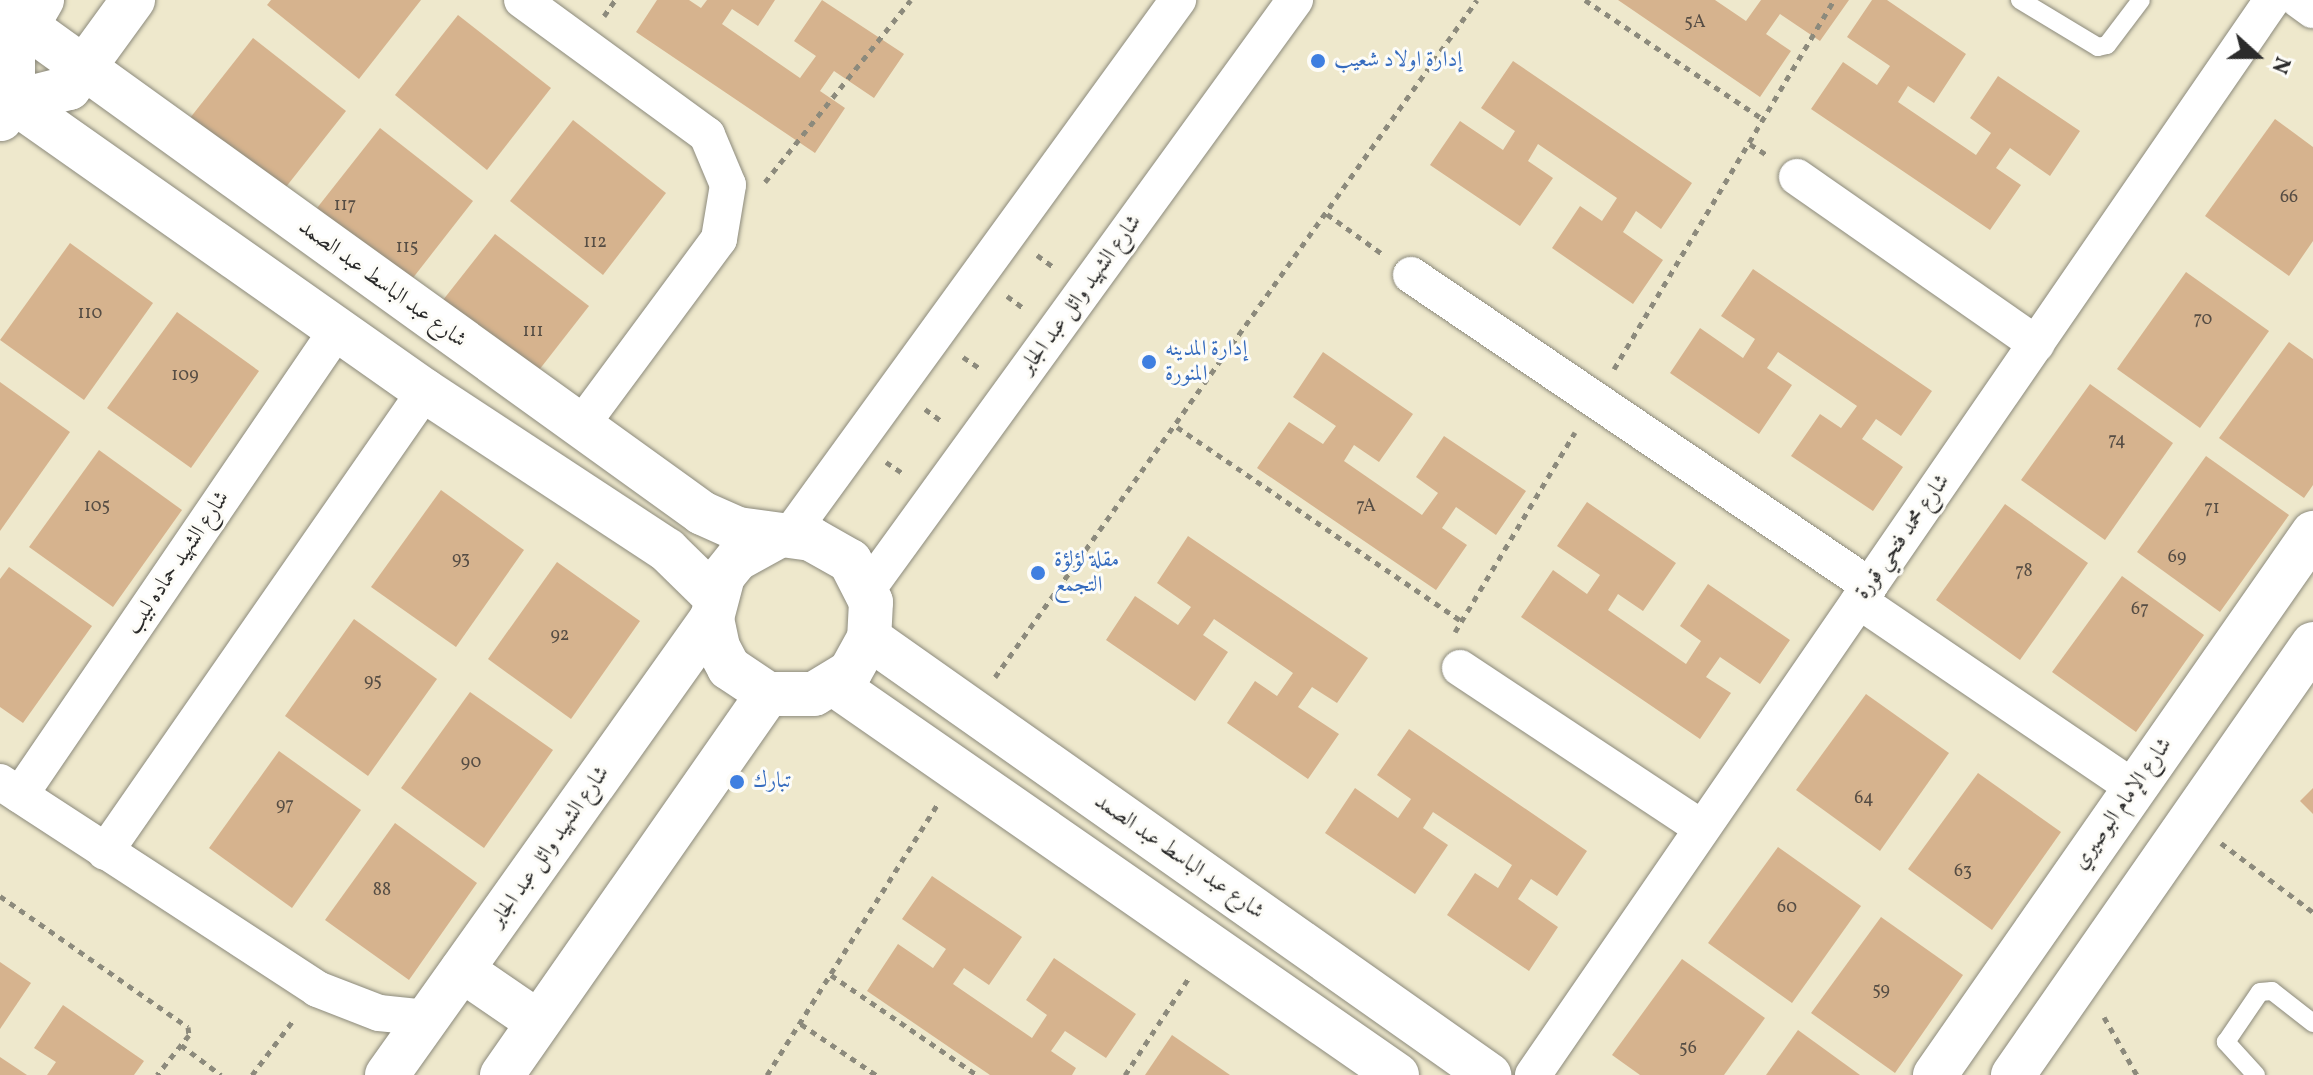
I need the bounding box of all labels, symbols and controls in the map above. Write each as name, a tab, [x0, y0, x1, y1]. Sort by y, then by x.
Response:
house number: 5A	[1684, 12, 1706, 34]
north arrow	[2217, 16, 2297, 96]
place label: إدارة اولاد شعيب	[1334, 48, 1462, 74]
marker: إدارة اولاد شعيب	[1309, 52, 1327, 70]
text: N	[2263, 52, 2297, 78]
house number: 66	[2280, 187, 2298, 209]
house number: 117	[334, 195, 356, 217]
street label: شارع الشهيد وائل عبد الجابر	[1014, 210, 1148, 380]
street label: شارع عبد الباسط عبد الصمد	[293, 214, 471, 354]
house number: 112	[583, 232, 607, 254]
house number: 115	[396, 237, 418, 259]
house number: 110	[78, 303, 102, 325]
house number: 70	[2194, 309, 2212, 331]
house number: 111	[523, 321, 543, 343]
place label: إدارة المدينه المنورة	[1165, 336, 1247, 388]
marker: إدارة المدينه المنورة	[1140, 353, 1158, 371]
house number: 109	[171, 365, 199, 387]
house number: 74	[2108, 430, 2126, 452]
street label: شارع محمد فتحي قورة	[1850, 469, 1956, 605]
street label: شارع الشهيد حماده لبيب	[120, 486, 236, 640]
house number: 105	[84, 496, 110, 518]
house number: 7A	[1356, 496, 1376, 518]
house number: 71	[2204, 498, 2220, 520]
place label: مقلة لؤلؤة التجمع	[1054, 547, 1119, 598]
house number: 69	[2168, 547, 2186, 569]
house number: 93	[452, 549, 470, 571]
house number: 78	[2015, 561, 2033, 583]
marker: مقلة لؤلؤة التجمع	[1029, 564, 1047, 582]
house number: 67	[2131, 599, 2149, 621]
house number: 92	[550, 625, 570, 647]
house number: 95	[364, 671, 382, 693]
street label: شارع الإمام البوصيري	[2068, 733, 2178, 875]
house number: 90	[461, 752, 481, 774]
street label: شارع الشهيد وائل عبد الجابر	[484, 761, 616, 933]
place label: تبارك	[753, 769, 792, 795]
marker: تبارك	[728, 773, 746, 791]
street label: شارع عبد الباسط عبد الصمد	[1089, 788, 1269, 926]
house number: 64	[1854, 788, 1874, 810]
house number: 97	[276, 795, 294, 817]
house number: 63	[1954, 861, 1972, 883]
house number: 88	[373, 880, 391, 902]
house number: 60	[1777, 897, 1797, 919]
house number: 59	[1872, 980, 1890, 1002]
house number: 56	[1679, 1038, 1697, 1060]

